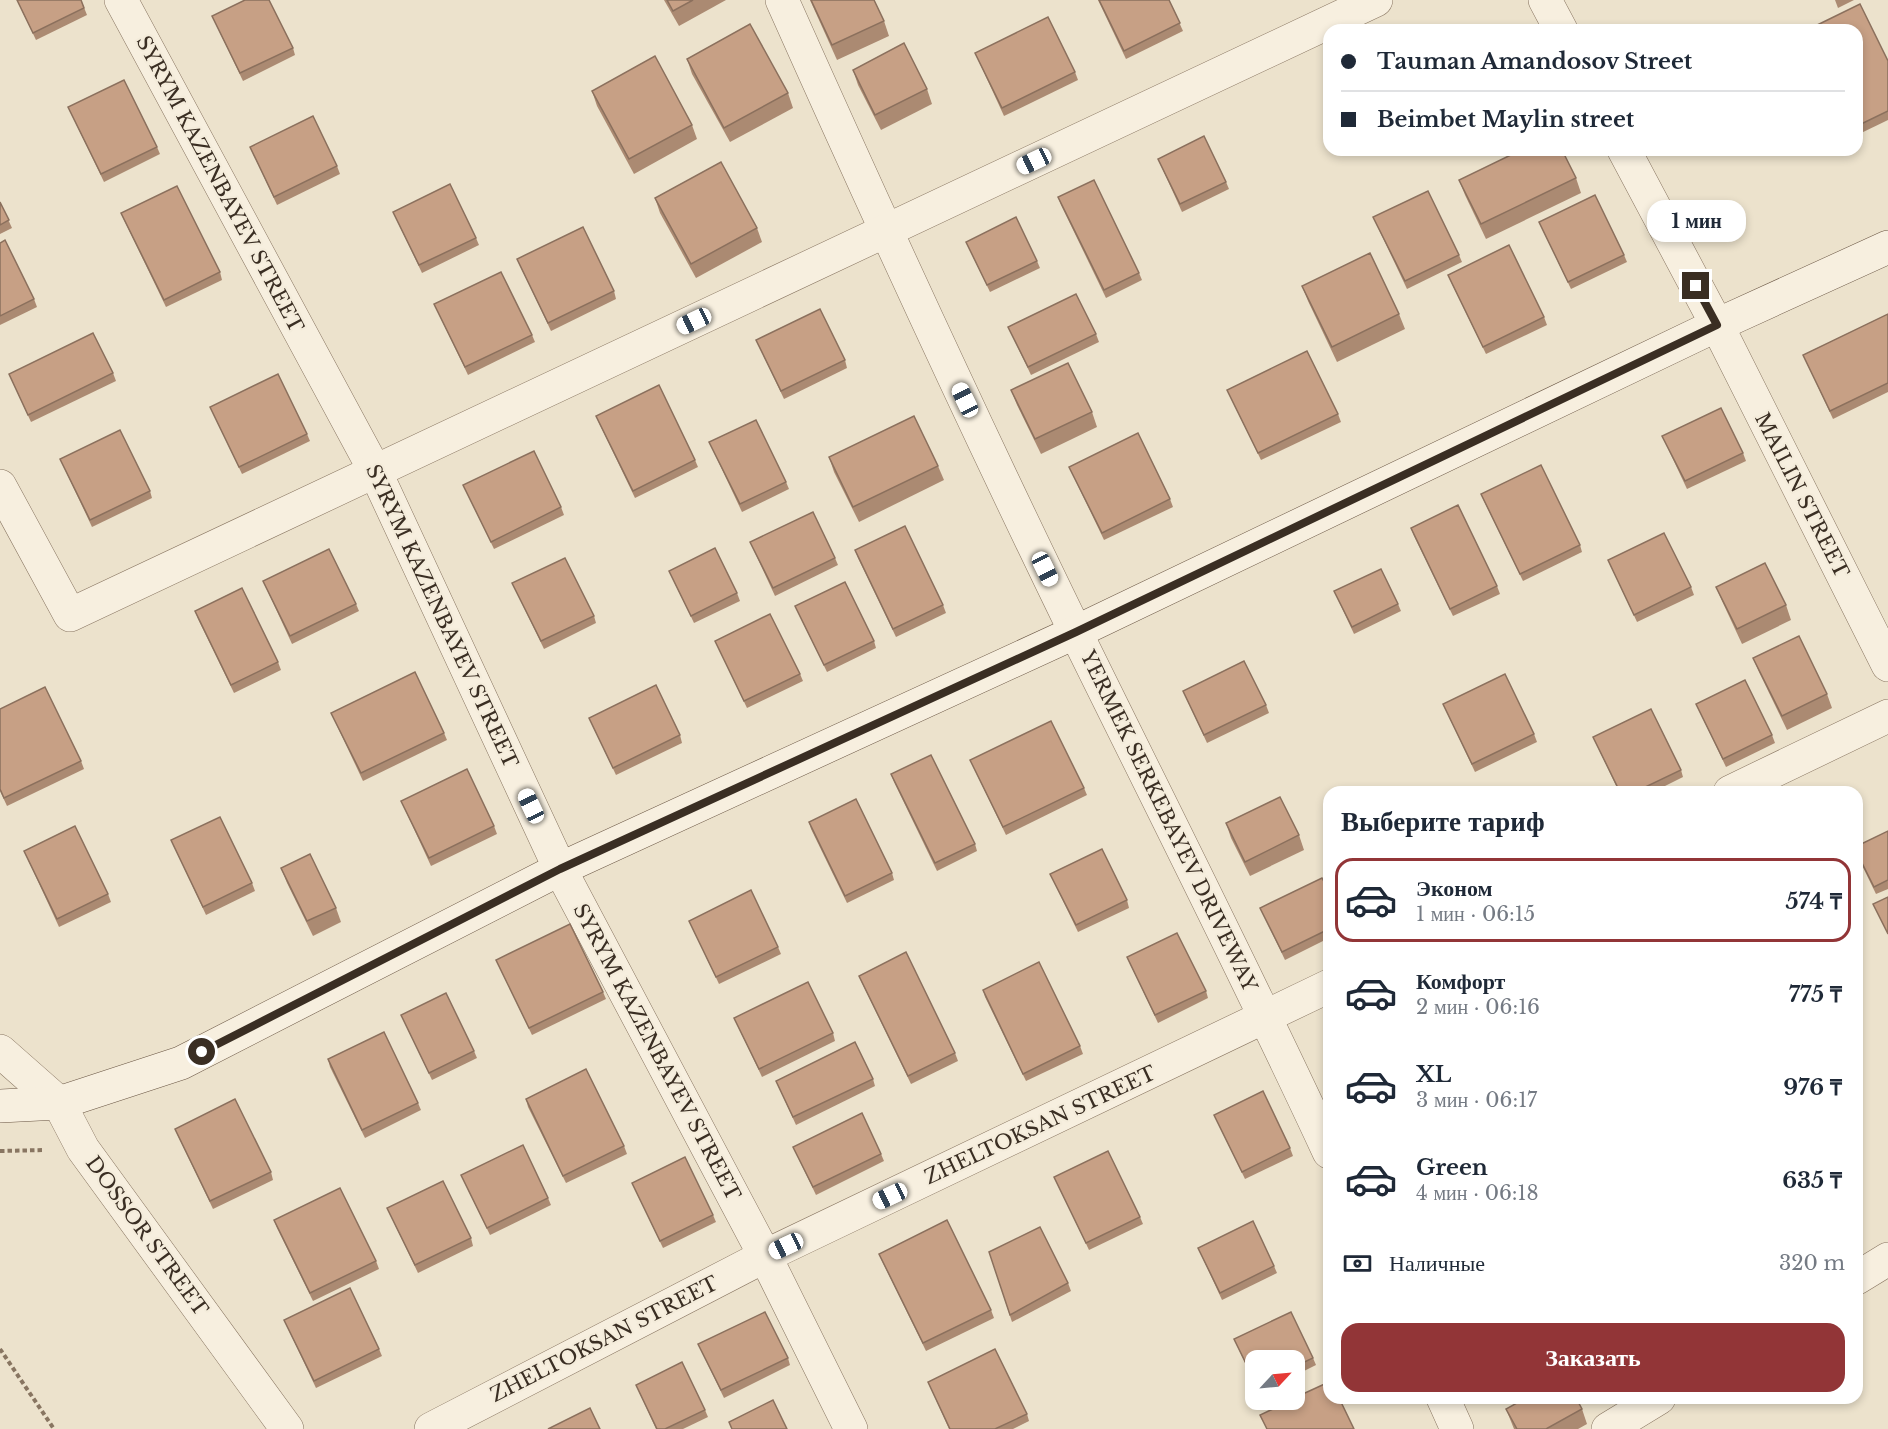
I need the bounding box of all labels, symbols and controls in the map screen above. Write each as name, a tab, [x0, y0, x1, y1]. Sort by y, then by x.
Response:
street label: SYRYM KAZENBAYEV STREET	[131, 32, 309, 336]
text: Tauman Amandosov Street	[1377, 48, 1692, 75]
text: Beimbet Maylin street	[1377, 106, 1634, 133]
car	[1014, 145, 1054, 177]
callout: 1 мин	[1646, 199, 1746, 241]
text: 1 мин	[1671, 209, 1722, 233]
route end	[1682, 272, 1709, 299]
car	[674, 305, 714, 337]
car	[949, 380, 981, 420]
street label: MAILIN STREET	[1750, 409, 1854, 581]
street label: SYRYM KAZENBAYEV STREET	[361, 460, 523, 772]
car	[1029, 549, 1061, 589]
street label: YERMEK SERKEBAYEV DRIVEWAY	[1075, 646, 1263, 996]
car	[515, 786, 547, 826]
text: Выберите тариф	[1341, 805, 1545, 838]
icon: car	[1344, 873, 1398, 927]
text: Эконом	[1416, 875, 1493, 902]
text: 574 ₸	[1785, 888, 1842, 915]
street label: SYRYM KAZENBAYEV STREET	[568, 900, 746, 1204]
text: 1 мин · 06:15	[1416, 902, 1535, 926]
icon: car	[1344, 966, 1398, 1020]
text: Комфорт	[1416, 968, 1505, 995]
text: 775 ₸	[1789, 981, 1842, 1008]
text: 2 мин · 06:16	[1416, 995, 1540, 1019]
route start	[188, 1038, 215, 1065]
icon: car	[1344, 1059, 1398, 1113]
street label: ZHELTOKSAN STREET	[921, 1061, 1159, 1189]
text: XL	[1416, 1061, 1451, 1088]
text: 976 ₸	[1783, 1074, 1842, 1101]
text: 3 мин · 06:17	[1416, 1088, 1537, 1112]
street label: DOSSOR STREET	[81, 1151, 213, 1321]
icon: car	[1344, 1152, 1398, 1206]
text: Green	[1416, 1154, 1488, 1181]
text: 635 ₸	[1782, 1167, 1842, 1194]
car	[870, 1180, 910, 1212]
text: 4 мин · 06:18	[1416, 1181, 1539, 1205]
car	[766, 1230, 806, 1262]
icon: cash	[1341, 1247, 1374, 1280]
text: Наличные	[1389, 1250, 1485, 1277]
text: 320 m	[1779, 1251, 1845, 1275]
street label: ZHELTOKSAN STREET	[486, 1271, 722, 1407]
button: Заказать	[1341, 1323, 1845, 1392]
north arrow	[1245, 1350, 1305, 1410]
map controls	[1245, 1350, 1305, 1410]

